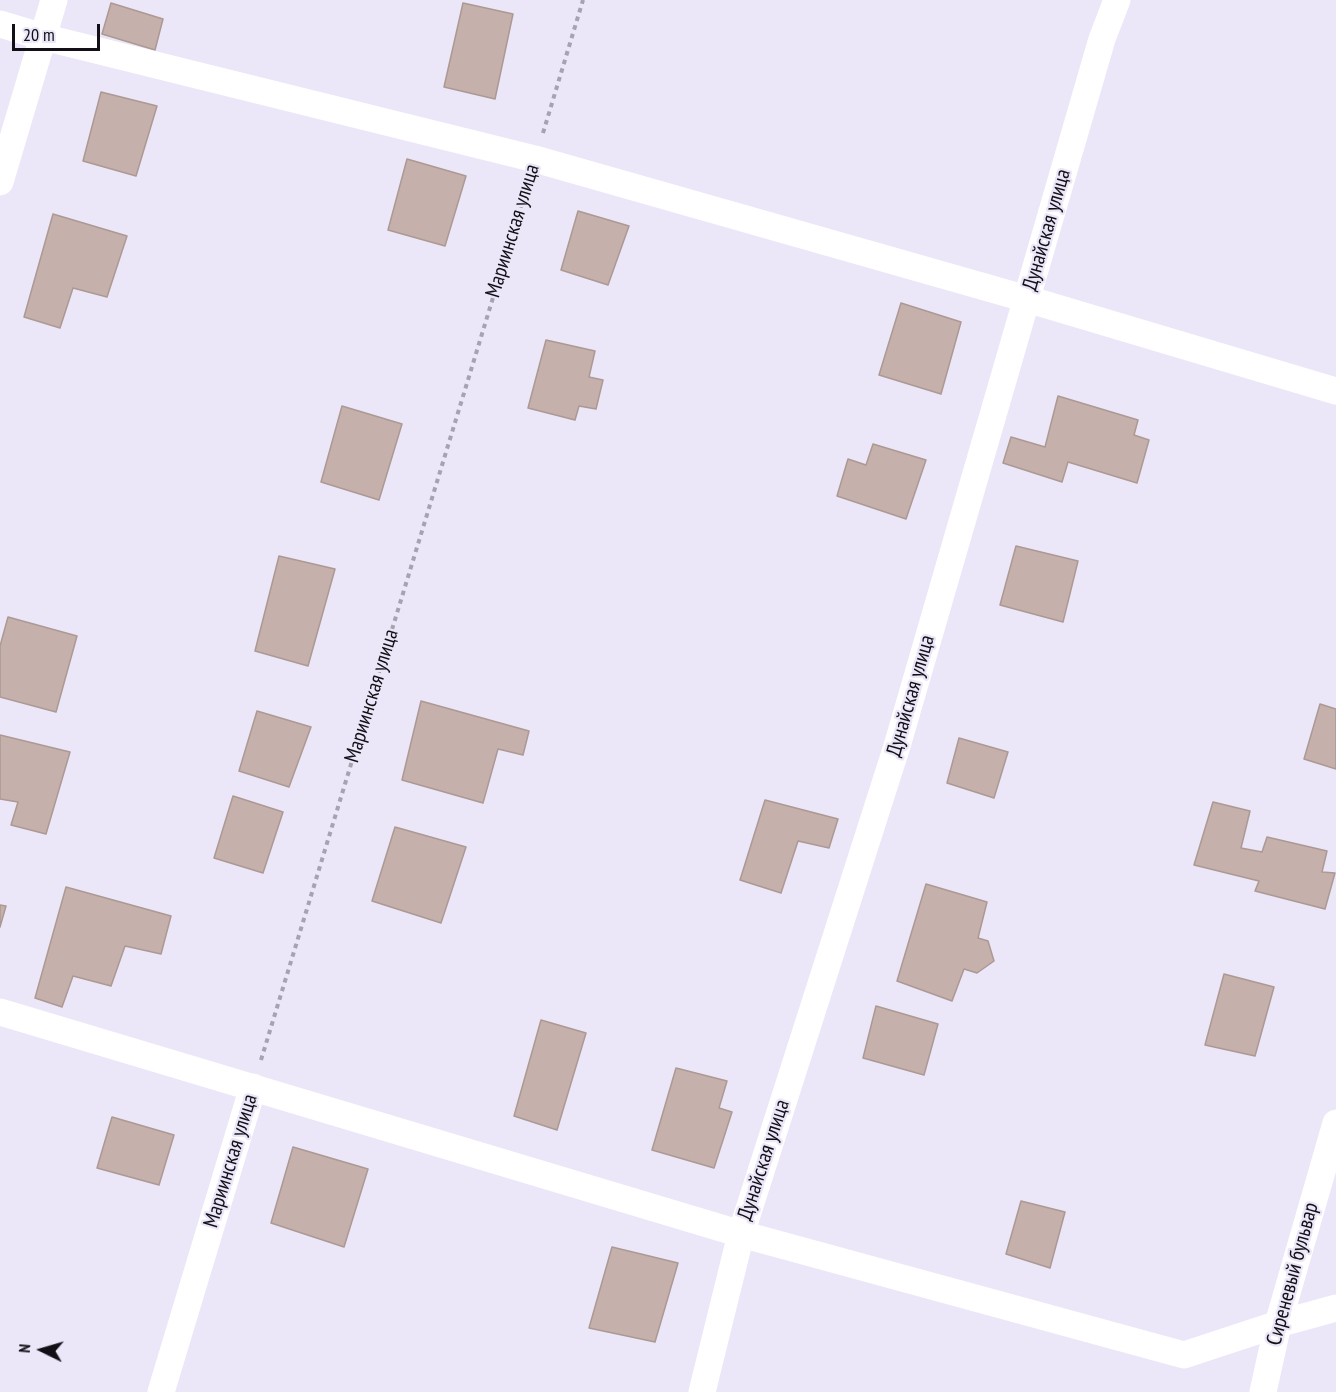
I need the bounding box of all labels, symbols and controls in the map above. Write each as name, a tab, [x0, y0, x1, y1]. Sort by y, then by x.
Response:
scale bar	[15, 12, 104, 50]
text: 20 m	[23, 23, 55, 46]
street label: Мариинская улица	[481, 161, 545, 301]
street label: Дунайская улица	[1018, 166, 1076, 294]
street label: Мариинская улица	[340, 626, 404, 766]
street label: Дунайская улица	[882, 632, 940, 760]
street label: Мариинская улица	[199, 1091, 263, 1231]
street label: Дунайская улица	[733, 1097, 795, 1223]
street label: Сиреневый бульвар	[1262, 1200, 1324, 1348]
north arrow	[12, 1320, 72, 1380]
text: N	[14, 1343, 34, 1354]

